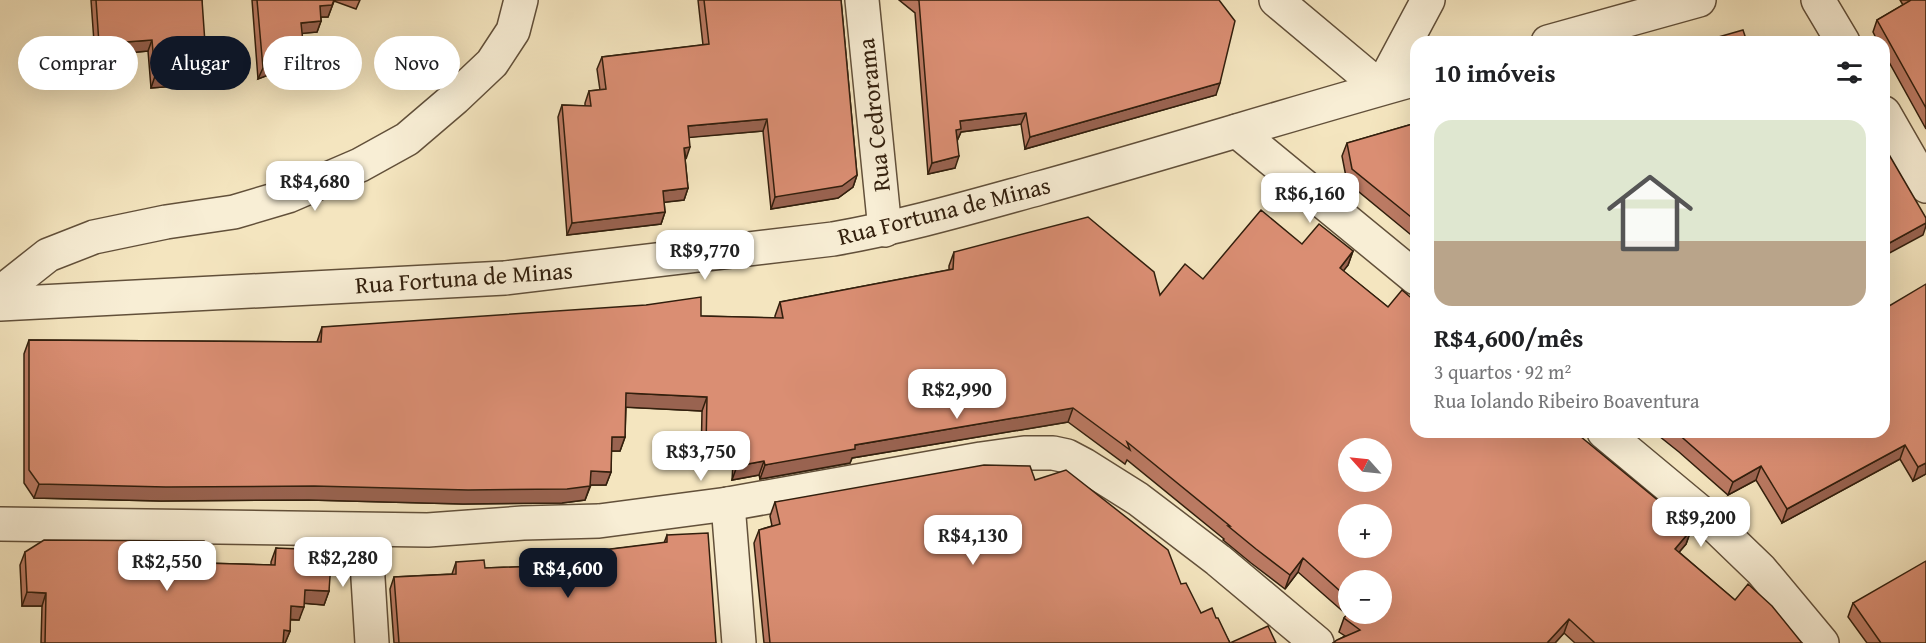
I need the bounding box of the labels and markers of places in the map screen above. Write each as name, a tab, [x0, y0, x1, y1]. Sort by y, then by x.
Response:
pin: R$4,680	[260, 161, 370, 212]
pin: R$6,160	[1255, 173, 1365, 224]
pin: R$9,770	[650, 230, 760, 281]
pin: R$2,990	[902, 369, 1012, 420]
pin: R$3,750	[646, 431, 756, 482]
pin: R$9,200	[1646, 497, 1756, 548]
pin: R$4,130	[918, 515, 1028, 566]
pin: R$2,280	[288, 537, 398, 588]
pin: R$2,550	[112, 541, 222, 592]
pin: R$4,600	[513, 548, 623, 599]

